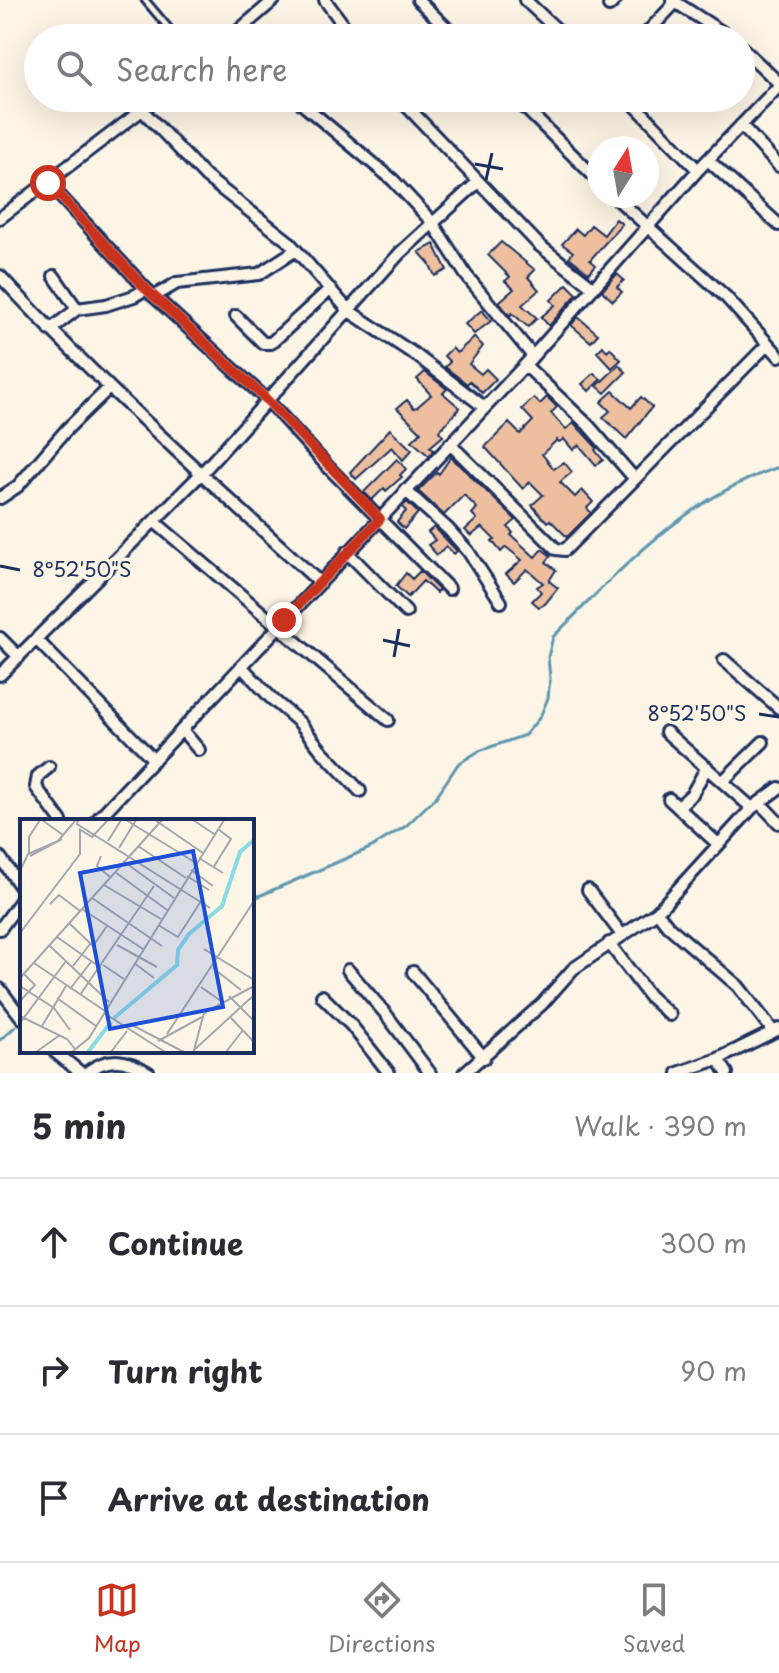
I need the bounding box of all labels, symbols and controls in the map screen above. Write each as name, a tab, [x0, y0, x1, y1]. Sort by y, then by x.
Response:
search box	[24, 24, 755, 112]
icon: search	[52, 46, 96, 90]
text: Search here	[116, 46, 288, 91]
north arrow	[587, 136, 659, 208]
route start	[30, 165, 66, 201]
text: 8°52'50"S	[32, 554, 132, 584]
route end	[266, 602, 302, 638]
text: 8°52'50"S	[647, 698, 747, 728]
inset map	[20, 819, 254, 1053]
text: 5 min	[32, 1099, 126, 1151]
text: Walk · 390 m	[574, 1106, 747, 1145]
icon: ahead	[32, 1220, 76, 1264]
text: Continue	[108, 1220, 243, 1265]
text: 300 m	[660, 1223, 747, 1262]
icon: right	[32, 1348, 76, 1392]
text: Turn right	[108, 1348, 263, 1393]
text: 90 m	[680, 1351, 747, 1390]
icon: arrive	[32, 1476, 76, 1520]
text: Arrive at destination	[108, 1476, 430, 1521]
tab: Map	[94, 1578, 141, 1659]
tab: Directions	[328, 1578, 435, 1659]
tab: Saved	[623, 1578, 685, 1659]

